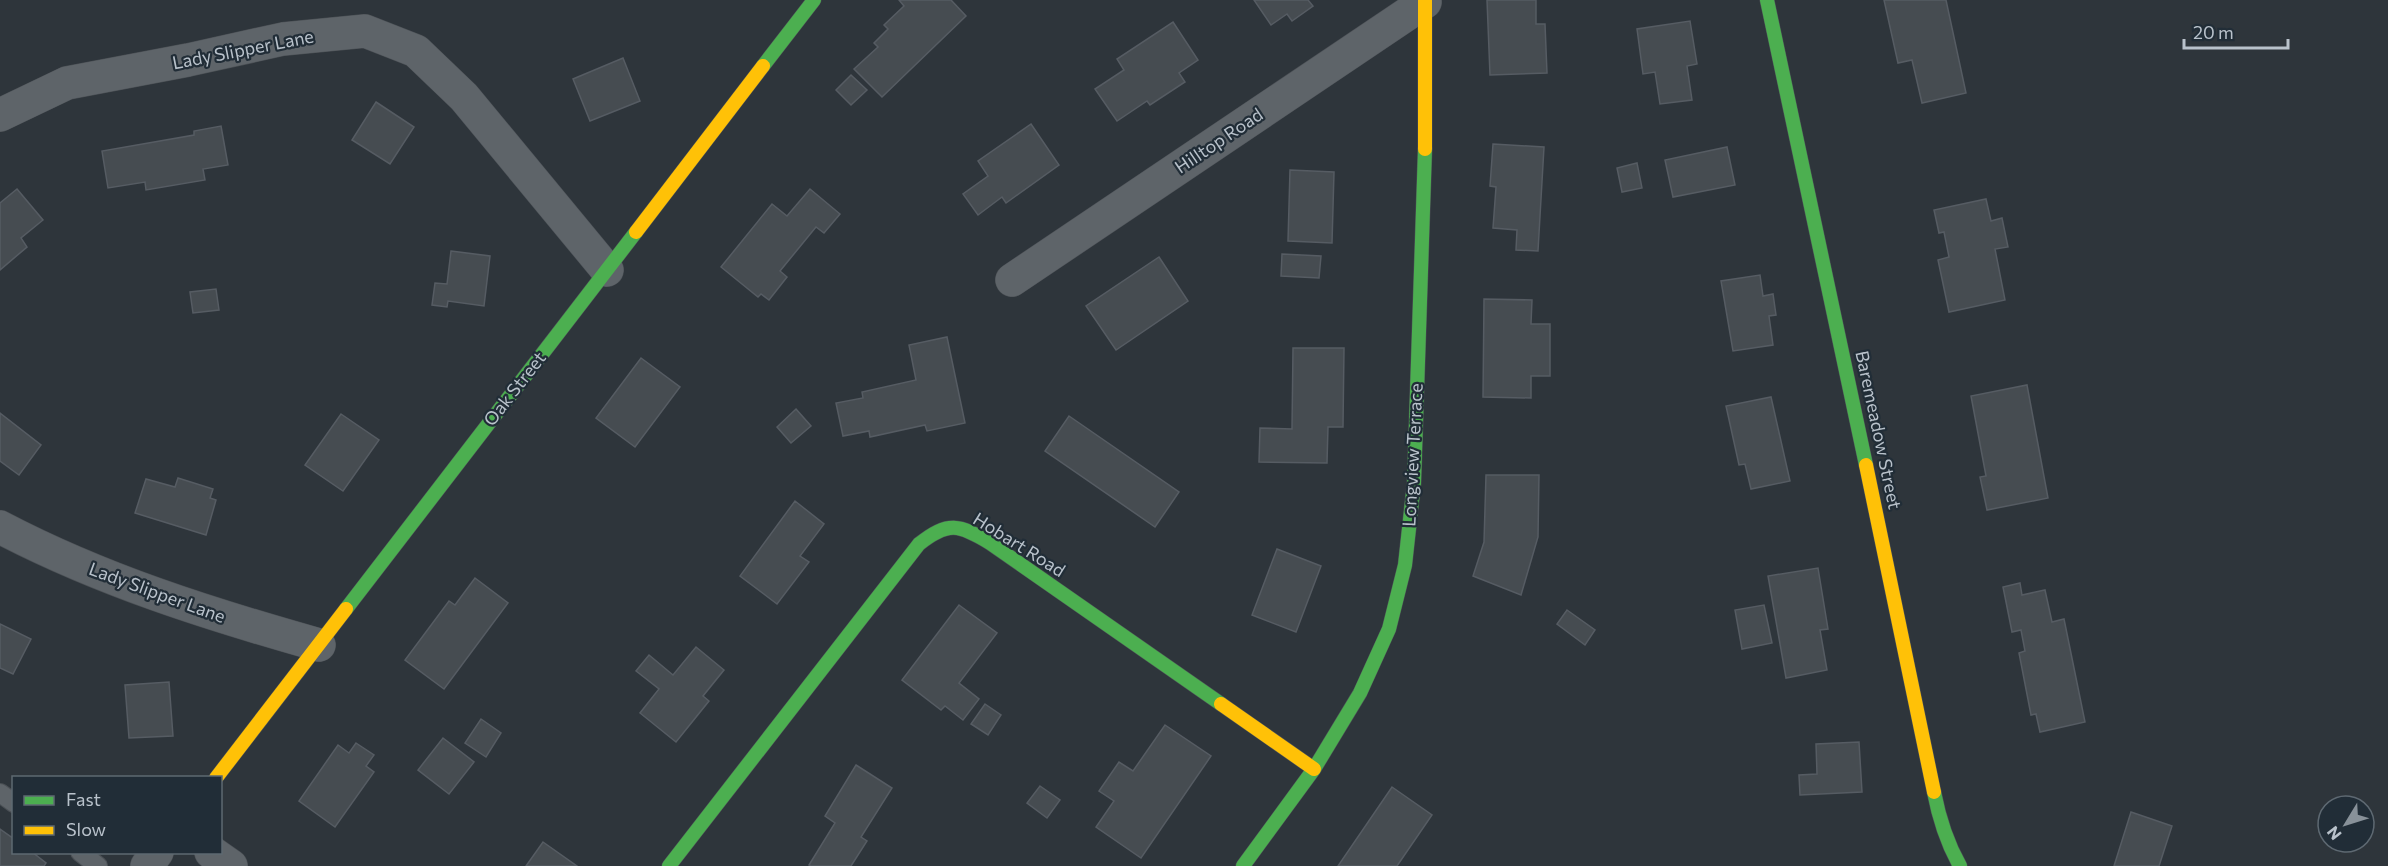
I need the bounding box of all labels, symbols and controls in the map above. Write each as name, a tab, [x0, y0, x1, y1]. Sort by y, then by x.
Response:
scale bar	[2184, 12, 2288, 50]
text: 20 m	[2193, 21, 2234, 43]
street label: Lady Slipper Lane	[170, 25, 315, 74]
street label: Hilltop Road	[1170, 103, 1267, 178]
street label: Oak Street	[478, 347, 550, 430]
street label: Baremeadow Street	[1851, 348, 1907, 511]
street label: Longview Terrace	[1397, 383, 1427, 527]
street label: Hobart Road	[969, 507, 1070, 581]
street label: Lady Slipper Lane	[86, 557, 229, 627]
legend	[12, 776, 222, 854]
text: Fast	[66, 788, 101, 810]
north arrow	[2316, 794, 2376, 854]
text: Slow	[66, 818, 106, 840]
text: N	[2323, 823, 2345, 844]

